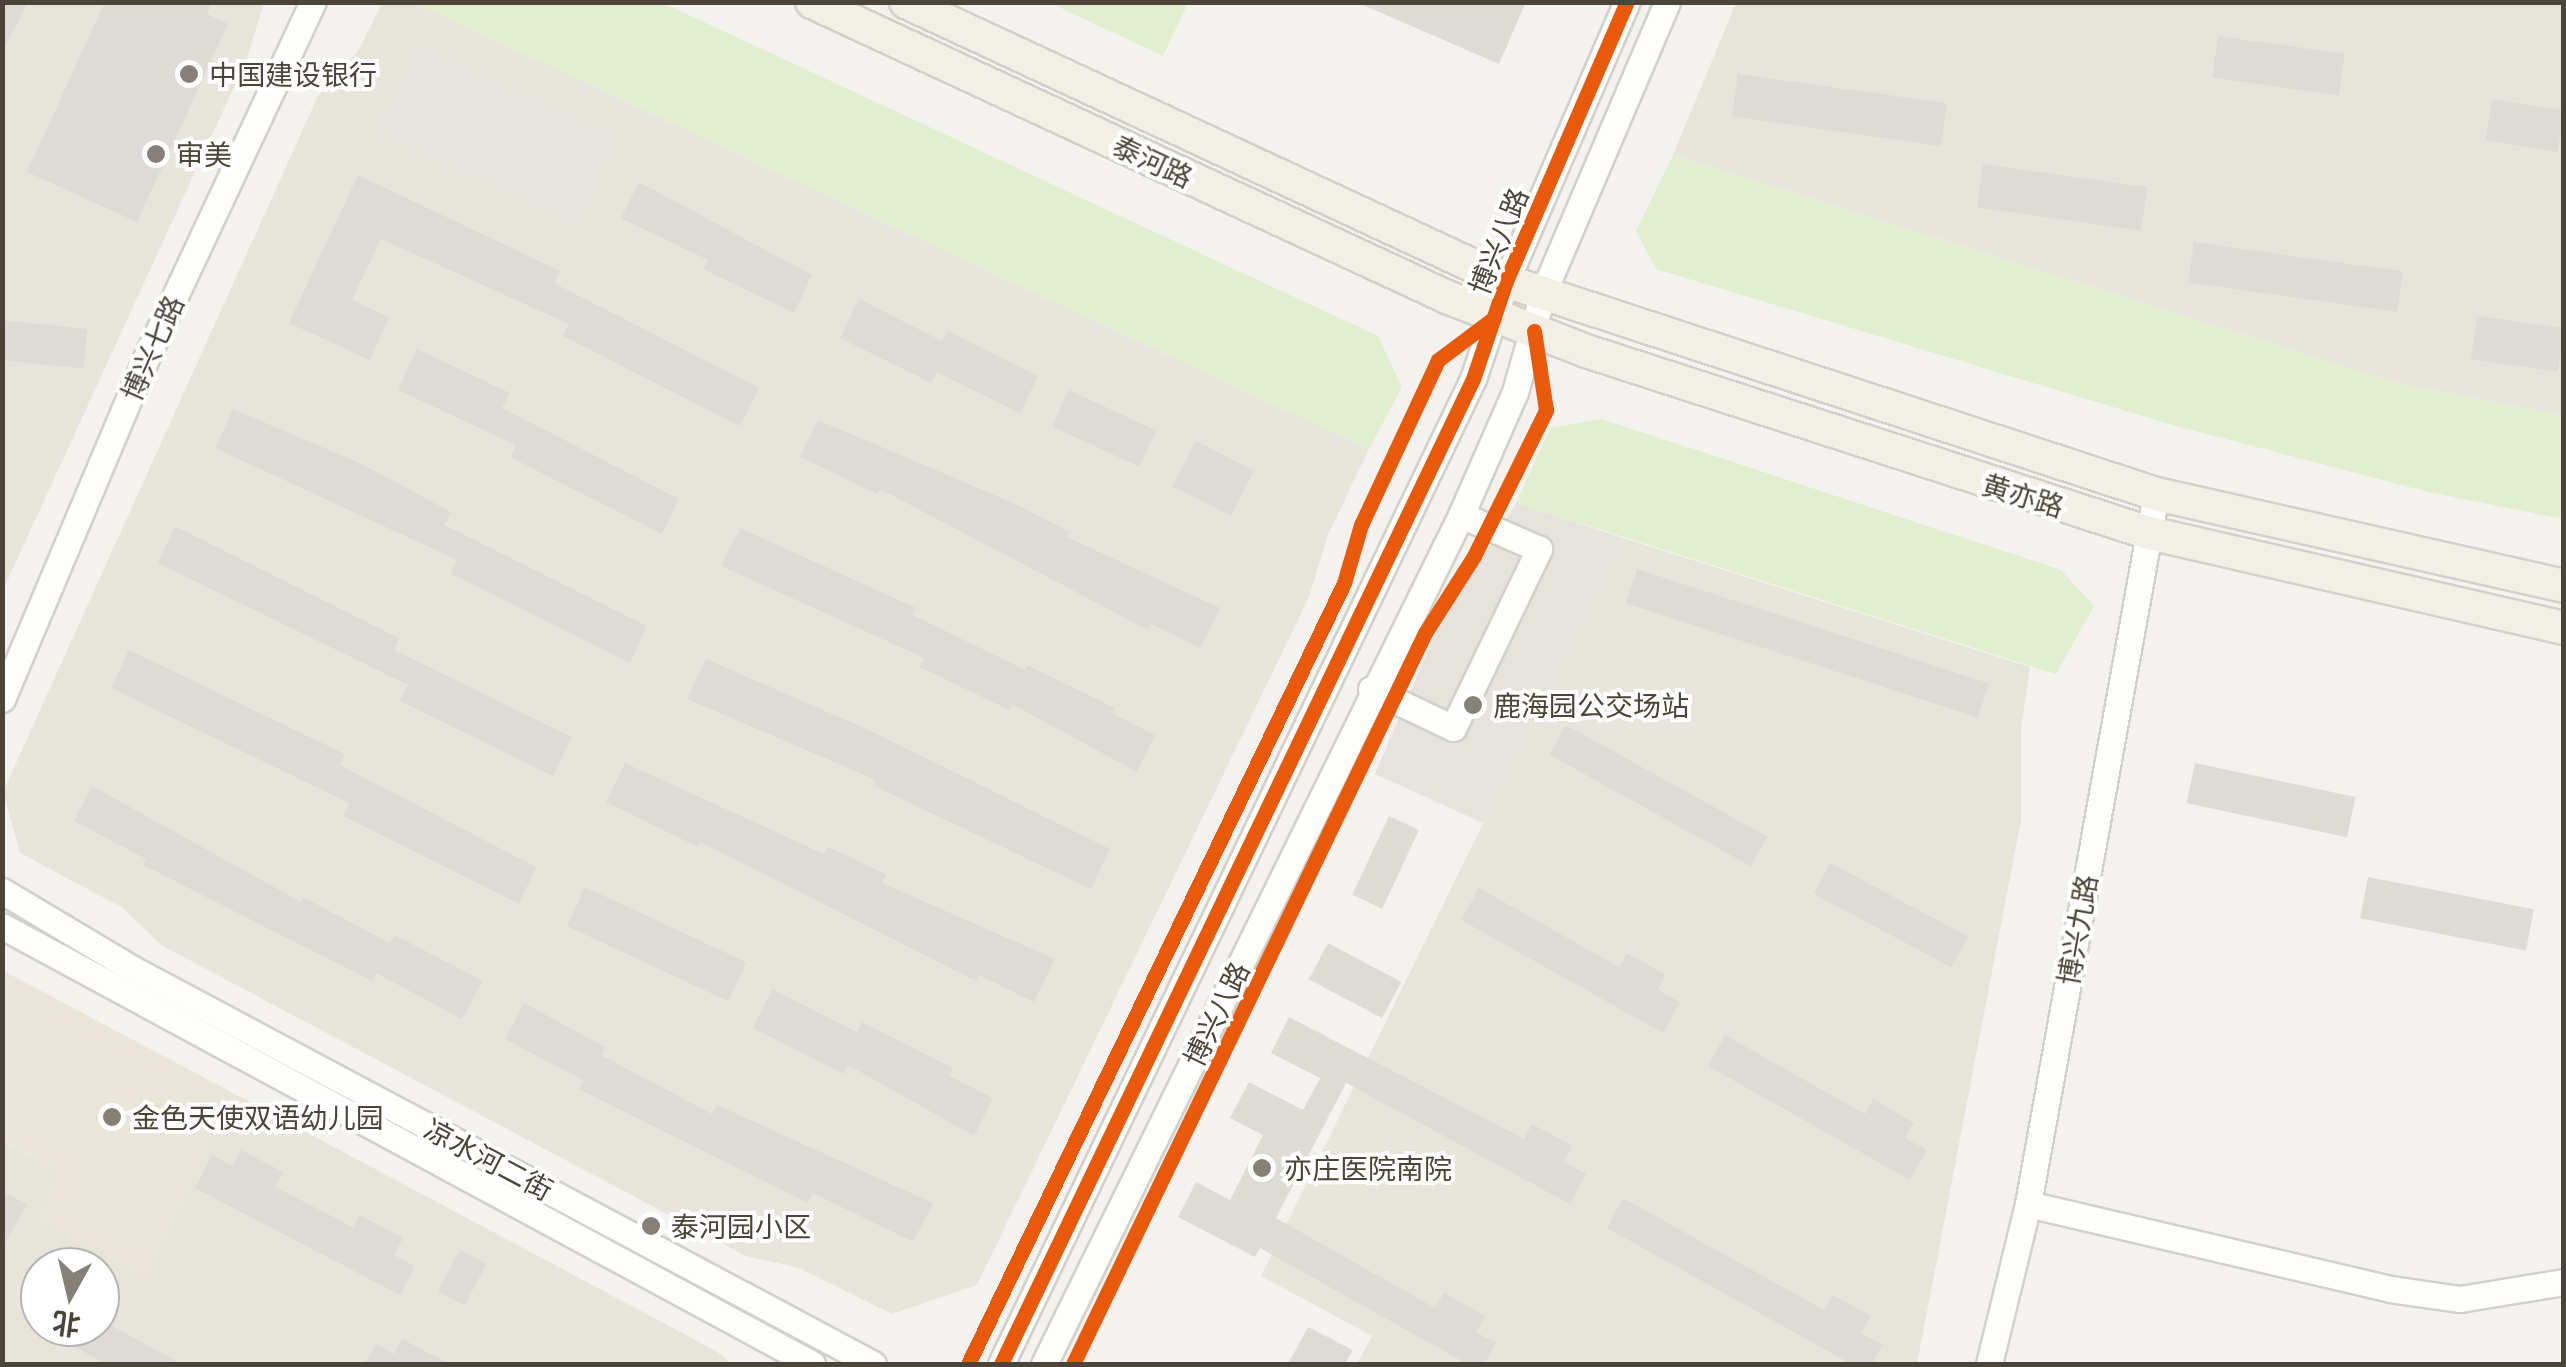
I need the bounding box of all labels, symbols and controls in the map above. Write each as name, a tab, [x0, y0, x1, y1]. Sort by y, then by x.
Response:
place label: 中国建设银行	[209, 57, 377, 91]
marker: 中国建设银行	[178, 63, 200, 85]
street label: 泰河路	[1108, 128, 1198, 194]
place label: 审美	[176, 137, 232, 171]
marker: 审美	[145, 143, 167, 165]
street label: 博兴八路	[1461, 183, 1535, 299]
street label: 博兴七路	[114, 290, 190, 406]
street label: 黄亦路	[1978, 467, 2068, 523]
place label: 鹿海园公交场站	[1493, 688, 1689, 722]
marker: 鹿海园公交场站	[1462, 694, 1484, 716]
street label: 博兴九路	[2051, 872, 2103, 988]
street label: 博兴八路	[1176, 956, 1256, 1072]
place label: 金色天使双语幼儿园	[132, 1100, 384, 1134]
marker: 金色天使双语幼儿园	[101, 1106, 123, 1128]
street label: 凉水河二街	[419, 1111, 559, 1207]
place label: 亦庄医院南院	[1284, 1151, 1452, 1185]
marker: 亦庄医院南院	[1249, 1155, 1275, 1181]
place label: 泰河园小区	[671, 1209, 811, 1243]
marker: 泰河园小区	[640, 1215, 662, 1237]
north arrow	[20, 1247, 120, 1347]
text: 北	[50, 1306, 82, 1344]

